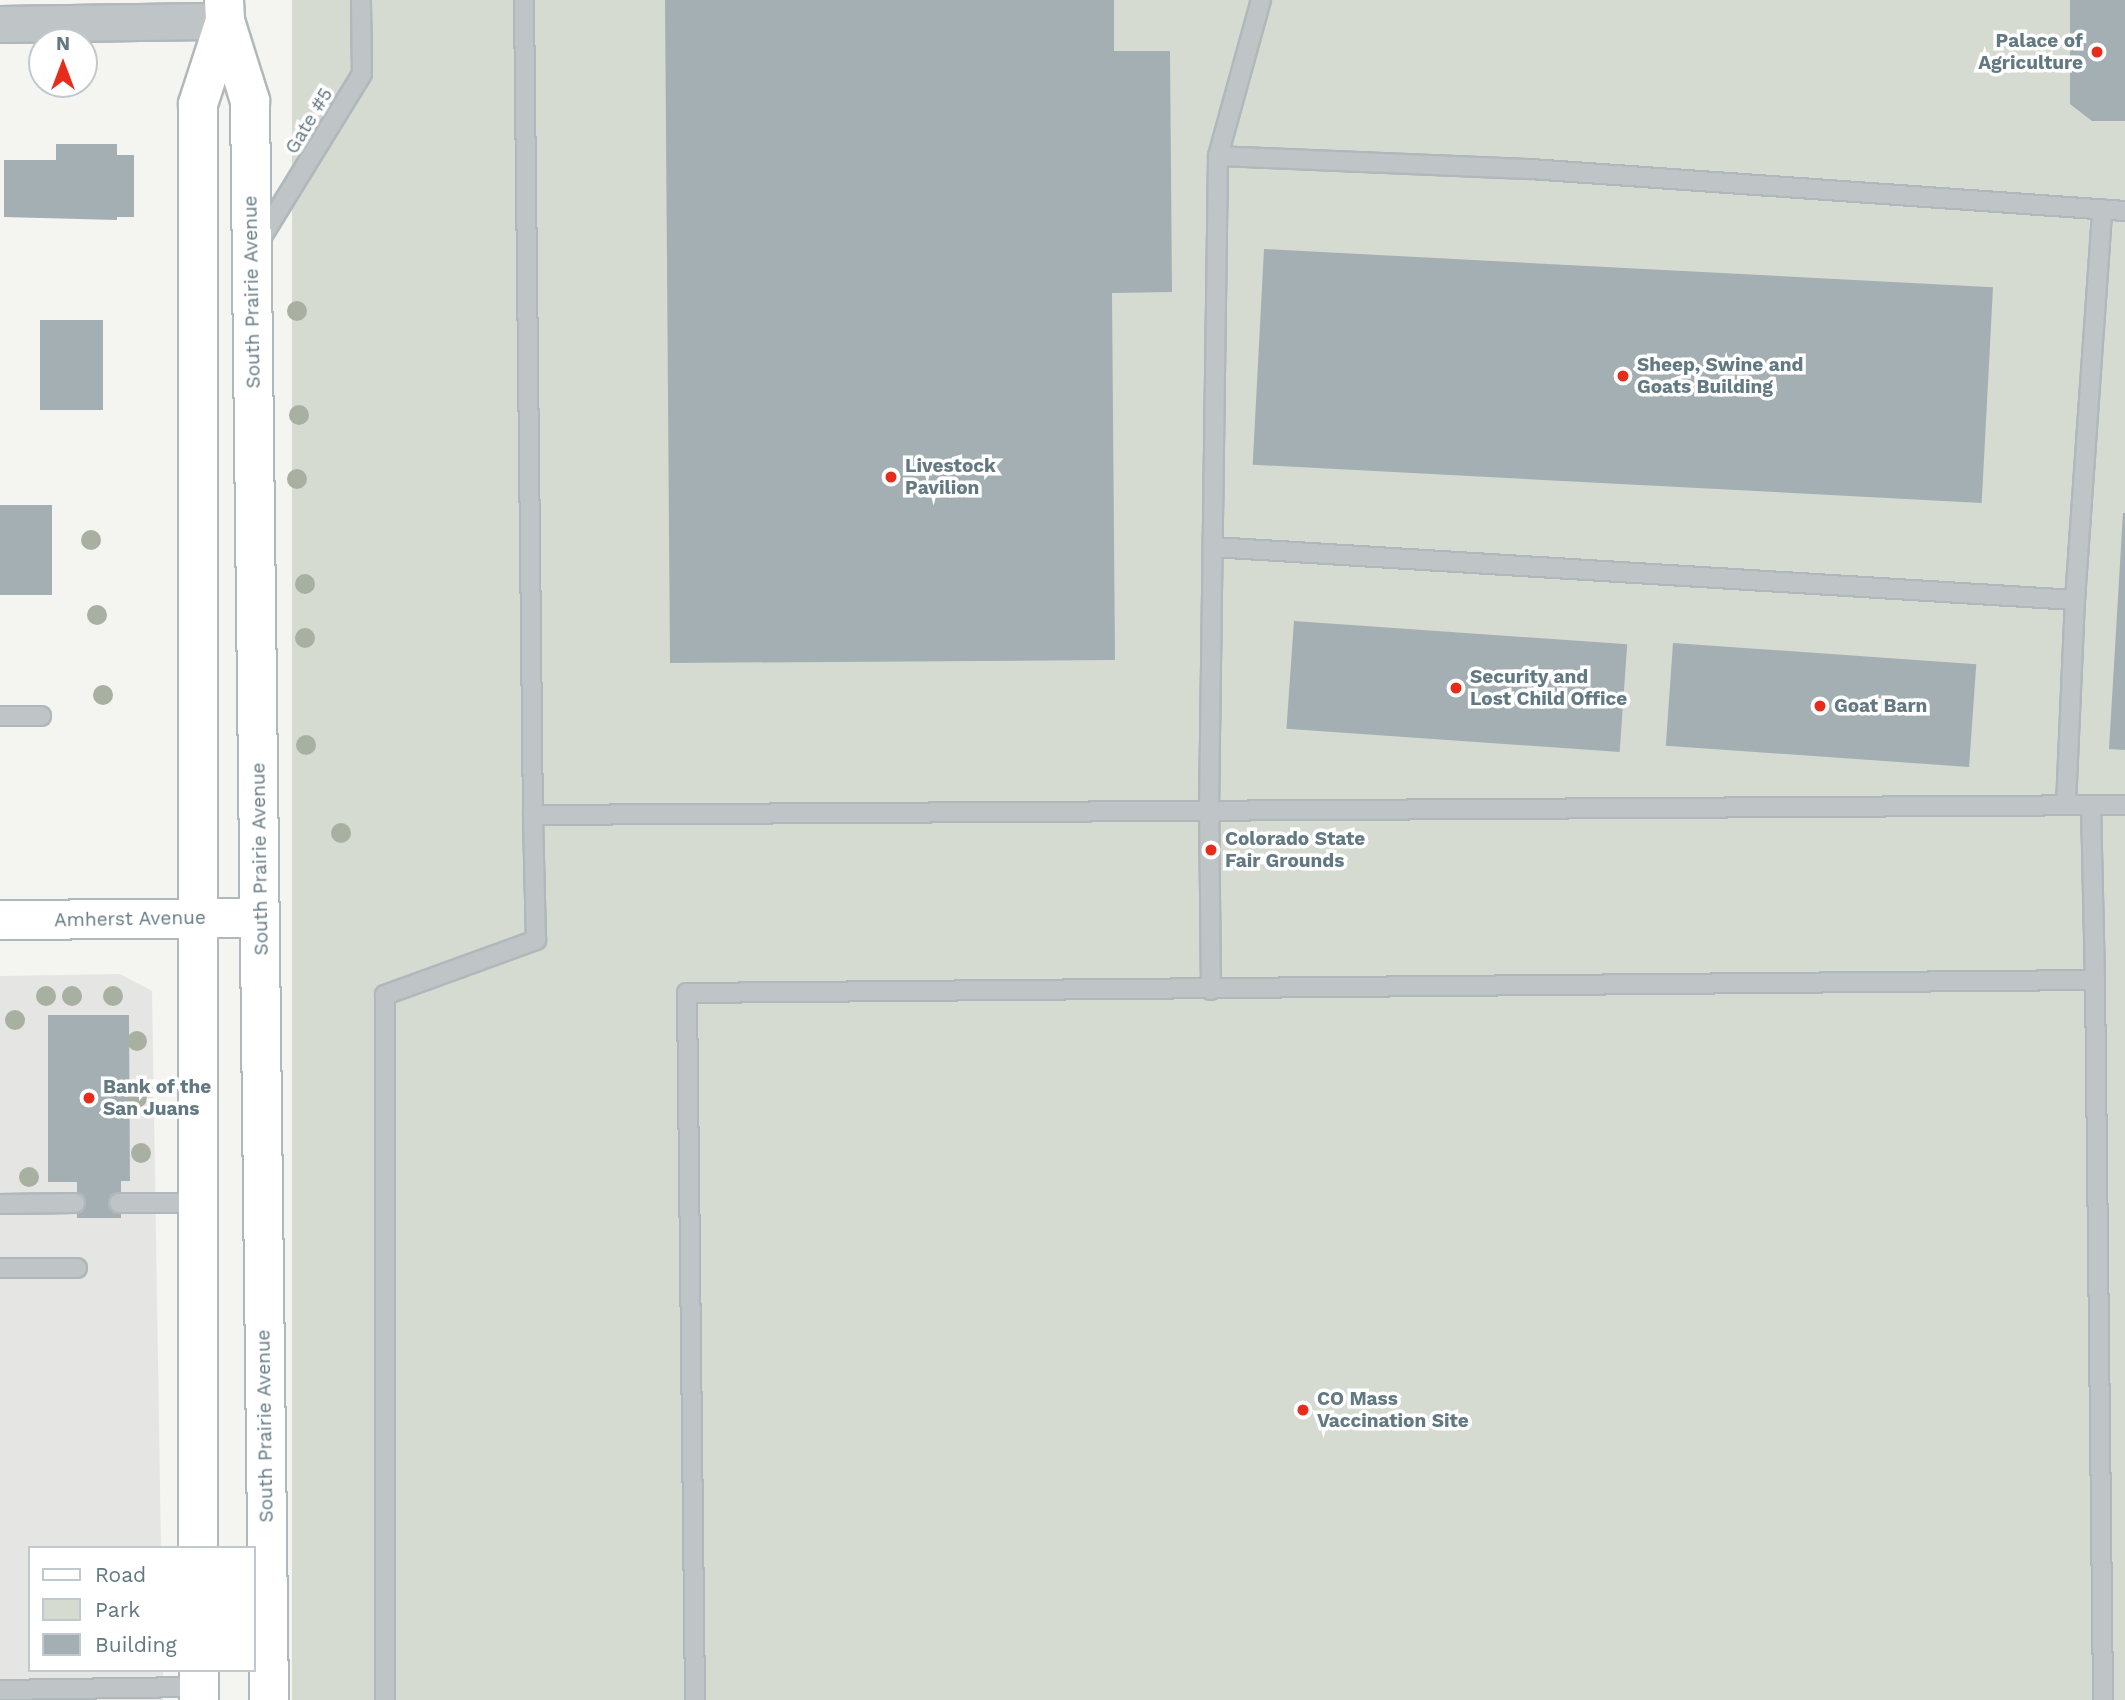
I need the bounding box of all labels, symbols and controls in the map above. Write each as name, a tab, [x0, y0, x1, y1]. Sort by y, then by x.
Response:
north arrow	[28, 28, 98, 98]
place label: Palace of Agriculture	[1978, 30, 2083, 74]
text: N	[56, 32, 70, 55]
marker: Palace of Agriculture	[2089, 44, 2105, 60]
street label: Gate #5	[280, 84, 338, 158]
street label: South Prairie Avenue	[239, 195, 265, 389]
place label: Sheep, Swine and Goats Building	[1637, 354, 1803, 398]
marker: Sheep, Swine and Goats Building	[1615, 368, 1631, 384]
place label: Livestock Pavilion	[905, 455, 996, 499]
marker: Livestock Pavilion	[883, 469, 899, 485]
place label: Security and Lost Child Office	[1470, 666, 1627, 710]
marker: Security and Lost Child Office	[1448, 680, 1464, 696]
place label: Goat Barn	[1834, 695, 1927, 717]
marker: Goat Barn	[1812, 698, 1828, 714]
street label: South Prairie Avenue	[247, 762, 273, 956]
place label: Colorado State Fair Grounds	[1225, 828, 1365, 872]
marker: Colorado State Fair Grounds	[1203, 842, 1219, 858]
street label: Amherst Avenue	[54, 906, 206, 932]
place label: Bank of the San Juans	[103, 1076, 212, 1120]
marker: Bank of the San Juans	[81, 1090, 97, 1106]
street label: South Prairie Avenue	[252, 1329, 278, 1523]
place label: CO Mass Vaccination Site	[1317, 1388, 1469, 1432]
marker: CO Mass Vaccination Site	[1295, 1402, 1311, 1418]
legend	[28, 1546, 256, 1672]
text: Road	[95, 1562, 146, 1587]
text: Park	[95, 1597, 140, 1622]
text: Building	[95, 1632, 177, 1657]

